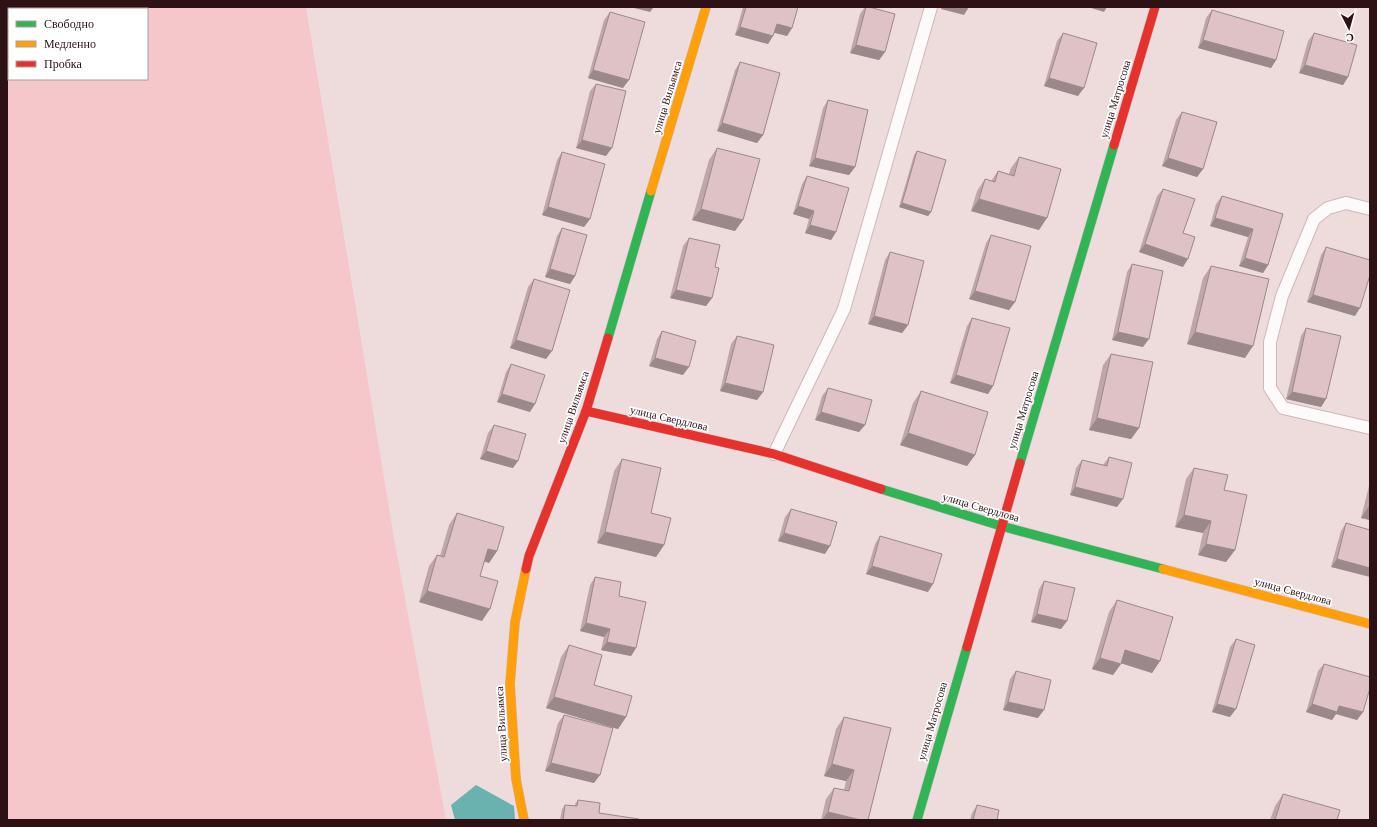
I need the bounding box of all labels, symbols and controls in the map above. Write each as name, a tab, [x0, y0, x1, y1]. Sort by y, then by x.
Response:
legend	[8, 8, 148, 80]
north arrow	[1329, 8, 1369, 48]
text: Свободно	[44, 17, 94, 31]
text: С	[1345, 32, 1355, 44]
text: Медленно	[44, 37, 96, 51]
text: Пробка	[44, 57, 82, 71]
street label: улица Матросова	[1097, 58, 1133, 139]
street label: улица Вильямса	[650, 59, 684, 135]
street label: улица Вильямса	[555, 369, 591, 445]
street label: улица Матросова	[1005, 369, 1041, 450]
street label: улица Свердлова	[629, 403, 709, 433]
street label: улица Свердлова	[941, 490, 1021, 524]
street label: улица Свердлова	[1253, 575, 1333, 607]
street label: улица Матросова	[915, 680, 949, 762]
street label: улица Вильямса	[493, 686, 509, 762]

